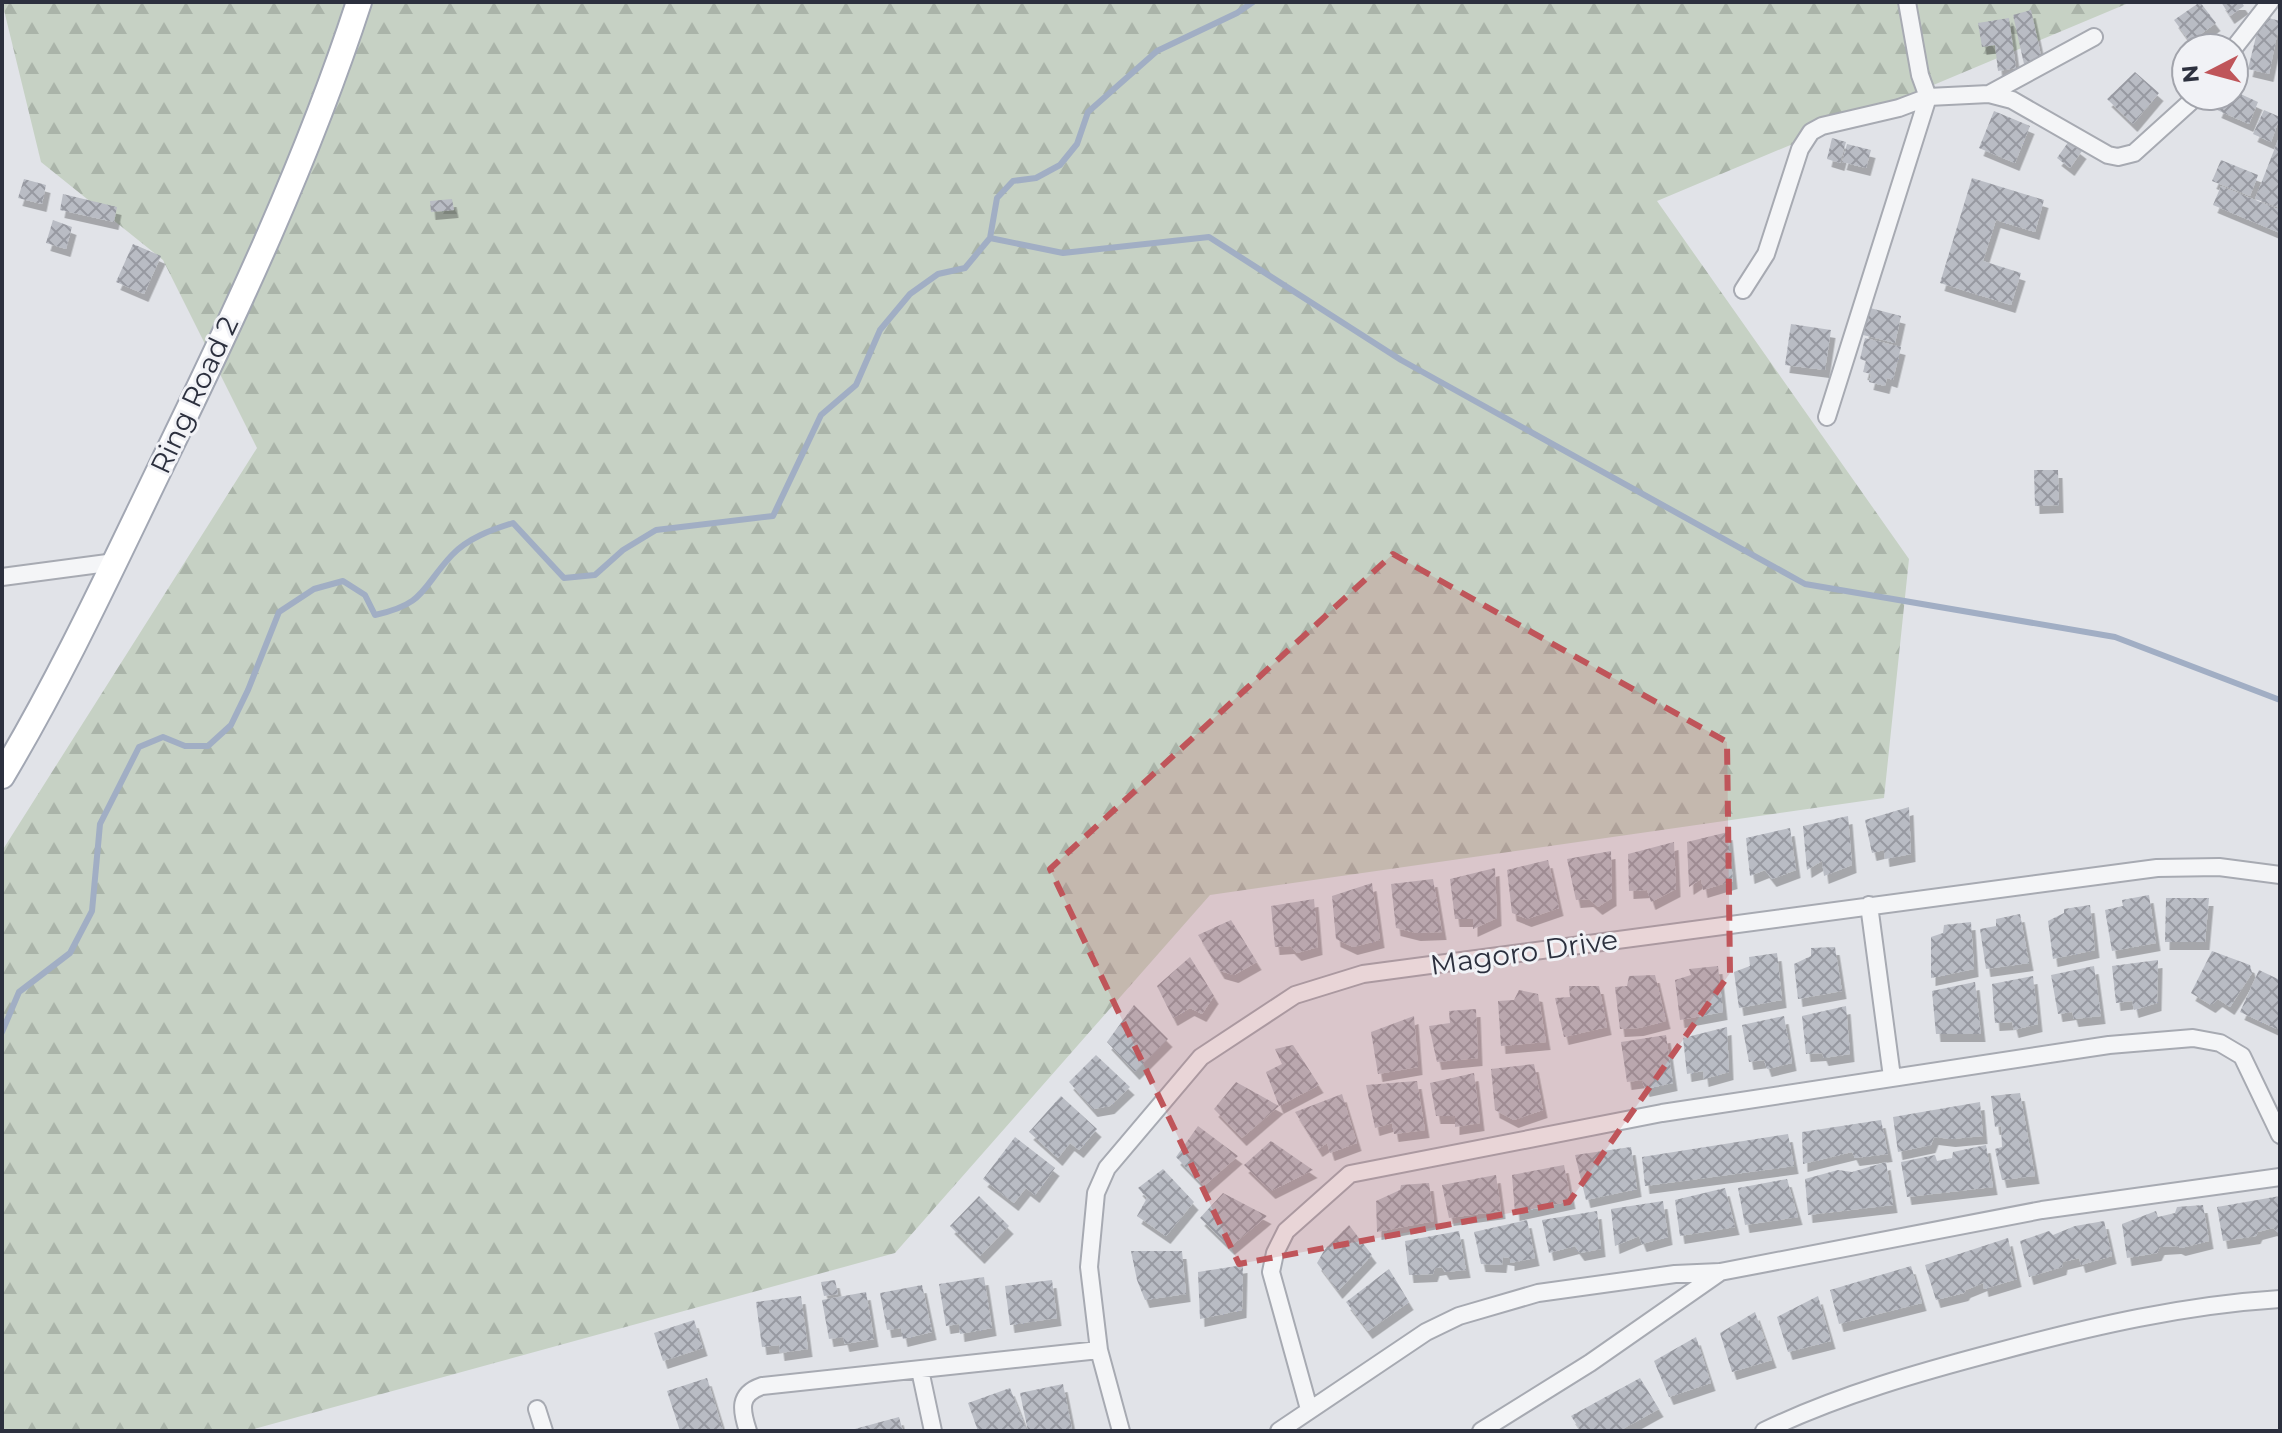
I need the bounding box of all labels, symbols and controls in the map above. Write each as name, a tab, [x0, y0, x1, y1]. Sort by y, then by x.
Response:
north arrow	[2170, 32, 2250, 112]
text: N	[2176, 64, 2205, 84]
street label: Ring Road 2	[143, 311, 245, 479]
street label: Magoro Drive	[1428, 922, 1620, 982]

